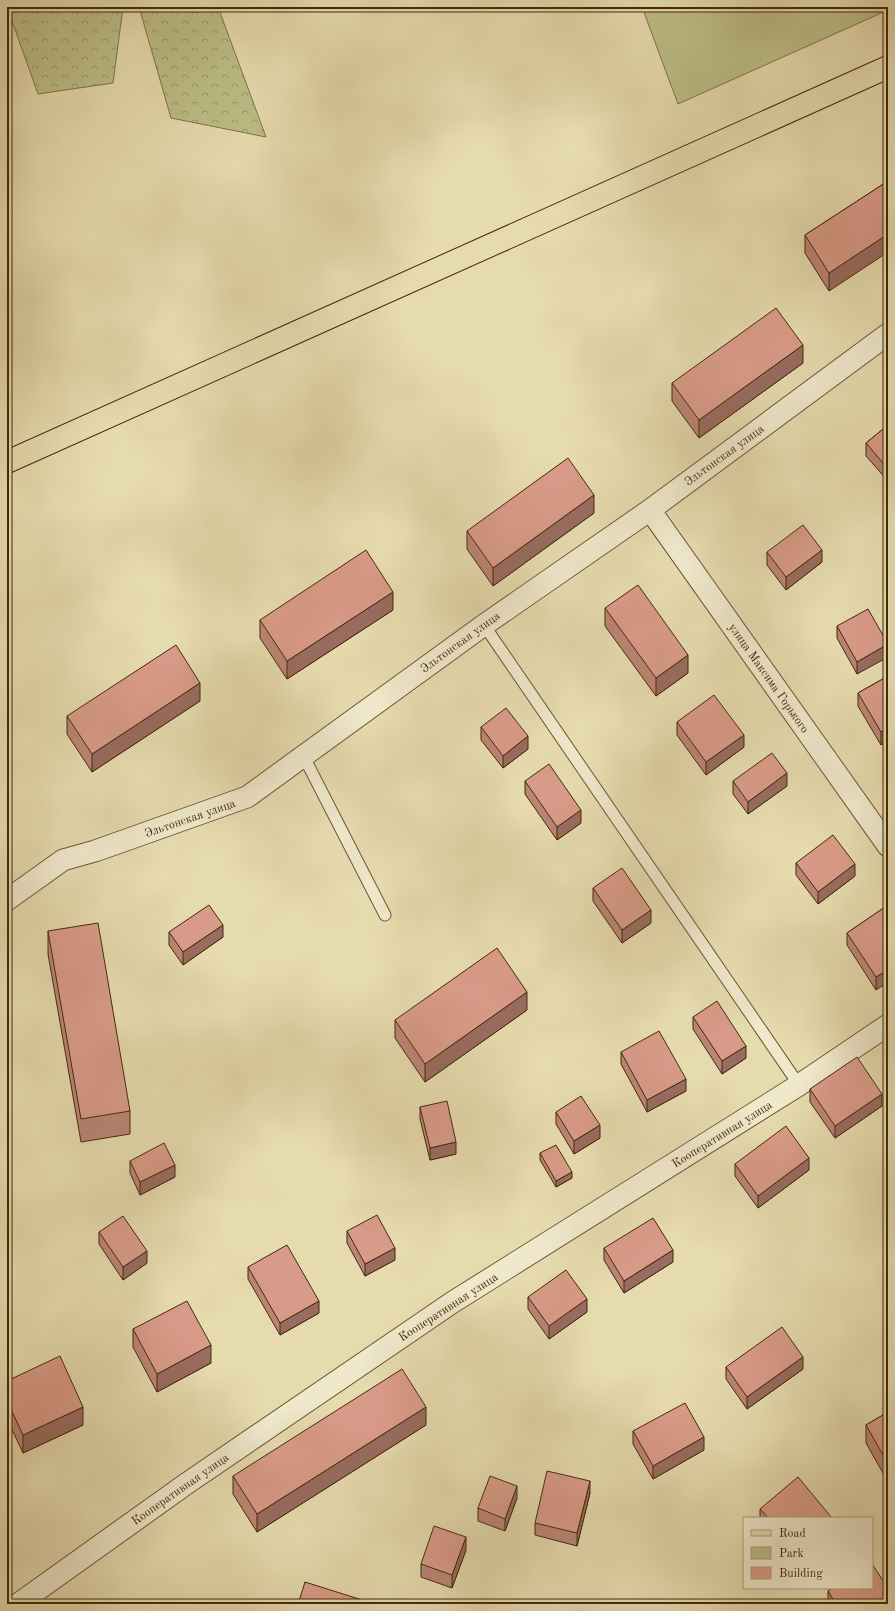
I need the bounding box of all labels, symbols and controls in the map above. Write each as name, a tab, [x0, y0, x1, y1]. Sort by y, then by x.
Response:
street label: Эльтонская улица	[683, 423, 767, 489]
street label: Эльтонская улица	[419, 610, 503, 676]
street label: улица Максима Горького	[726, 622, 811, 736]
street label: Эльтонская улица	[143, 798, 237, 840]
street label: Кооперативная улица	[670, 1099, 775, 1171]
street label: Кооперативная улица	[397, 1271, 500, 1344]
street label: Кооперативная улица	[130, 1452, 231, 1528]
legend	[743, 1517, 873, 1589]
text: Road	[779, 1528, 806, 1540]
text: Park	[779, 1548, 804, 1560]
text: Building	[779, 1568, 823, 1580]

